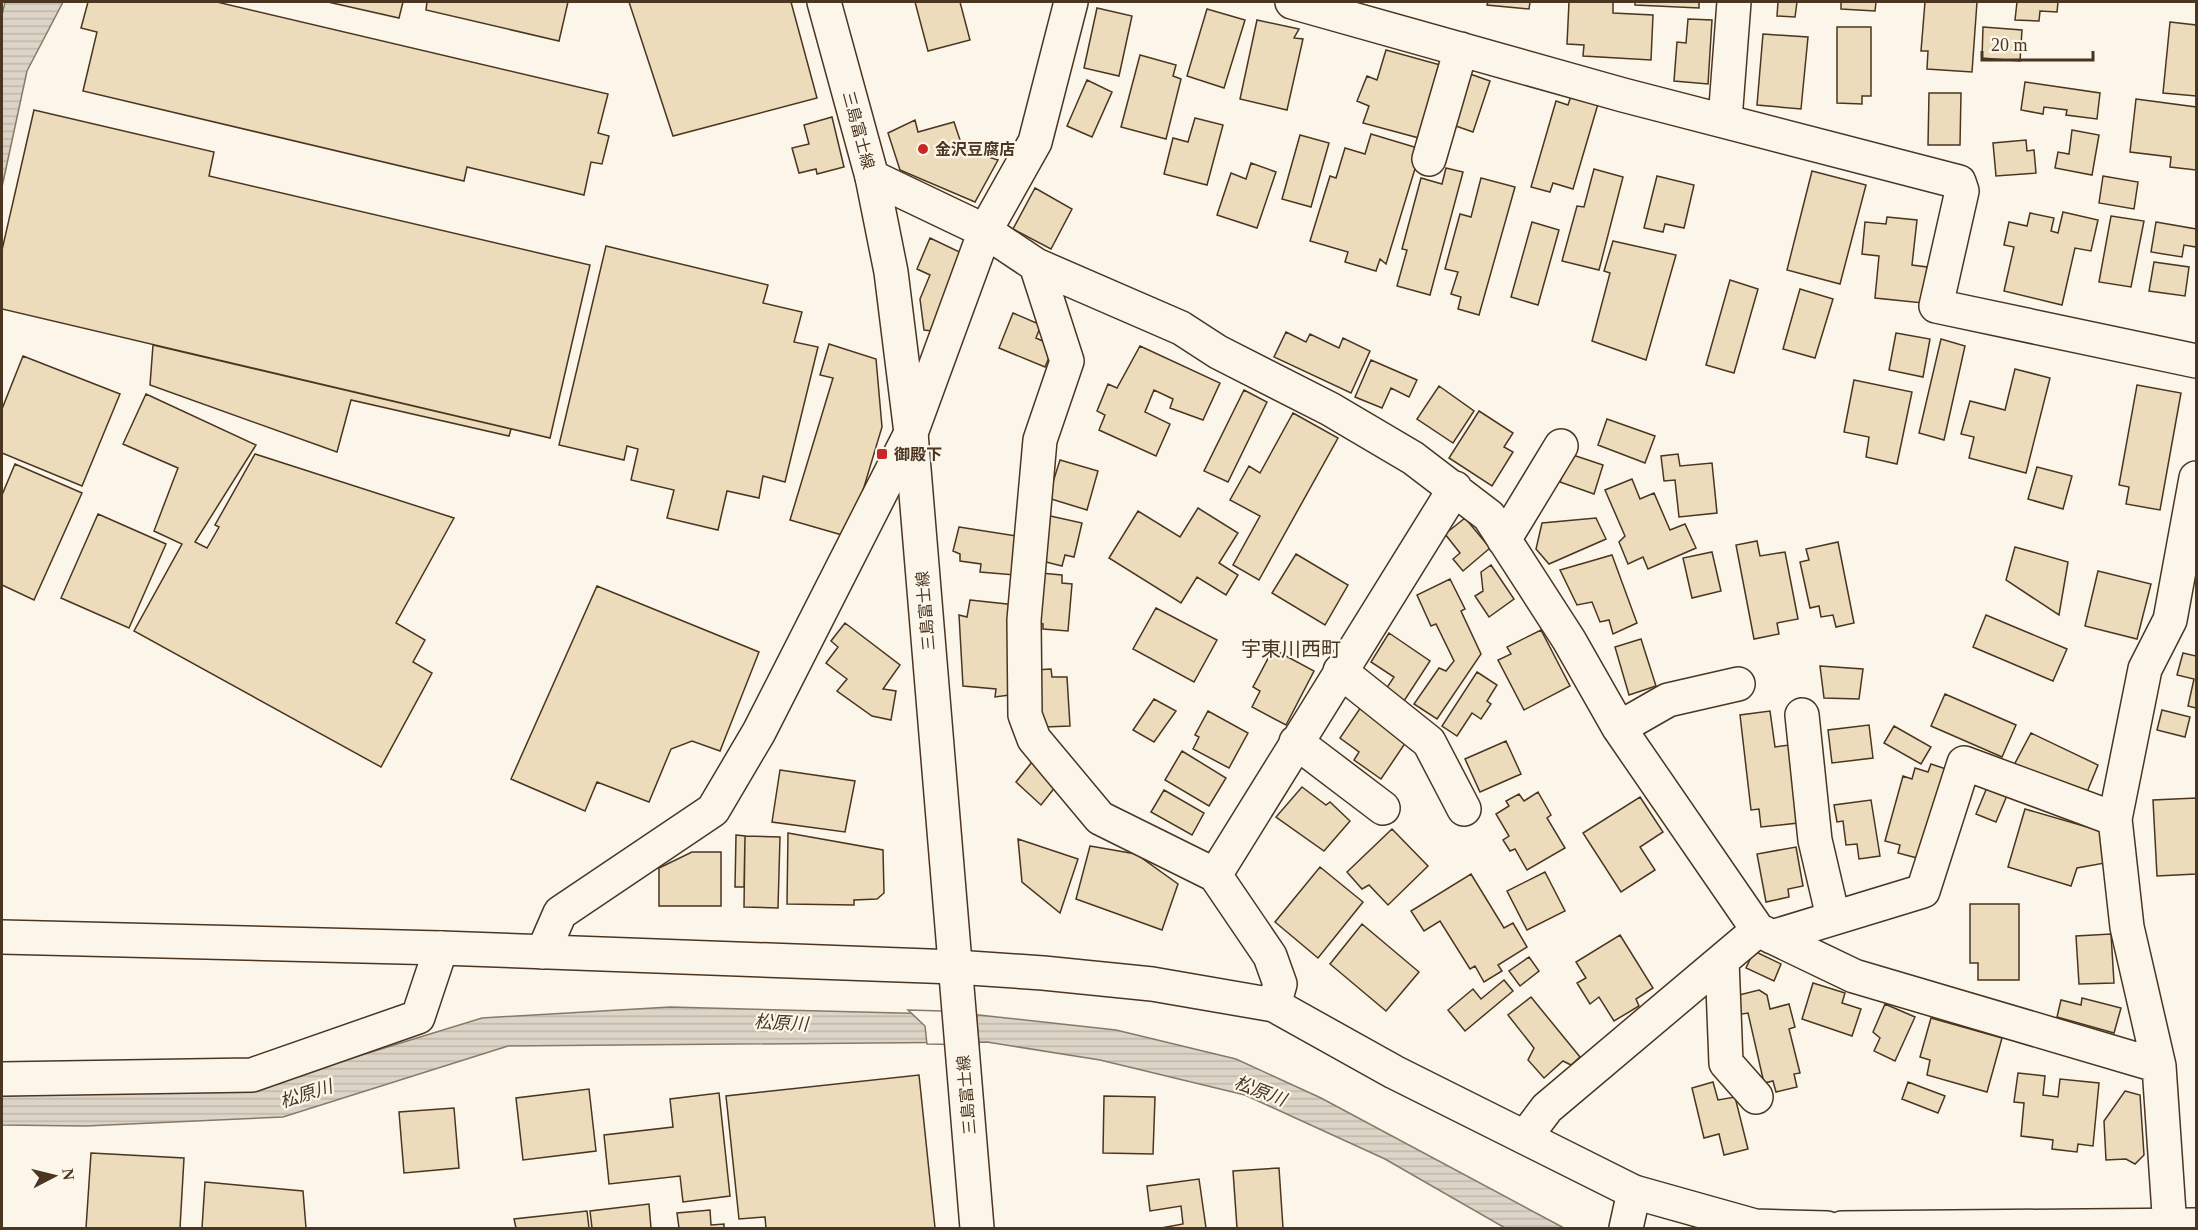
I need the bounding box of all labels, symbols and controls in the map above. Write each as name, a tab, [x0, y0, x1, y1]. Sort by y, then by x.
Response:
scale bar	[1982, 24, 2093, 62]
text: 20 m	[1991, 35, 2028, 55]
street label: 三島富士線	[840, 89, 877, 171]
place label: 金沢豆腐店	[935, 141, 1015, 158]
marker: 金沢豆腐店	[916, 142, 930, 156]
place label: 御殿下	[894, 446, 942, 463]
marker: 御殿下	[875, 447, 889, 461]
street label: 三島富士線	[914, 570, 937, 652]
district label: 宇東川西町	[1241, 638, 1341, 660]
water label: 松原川	[754, 1012, 810, 1035]
street label: 三島富士線	[955, 1054, 978, 1136]
water label: 松原川	[1231, 1072, 1291, 1111]
water label: 松原川	[277, 1076, 337, 1112]
north arrow	[24, 1146, 84, 1206]
text: N	[59, 1167, 78, 1181]

